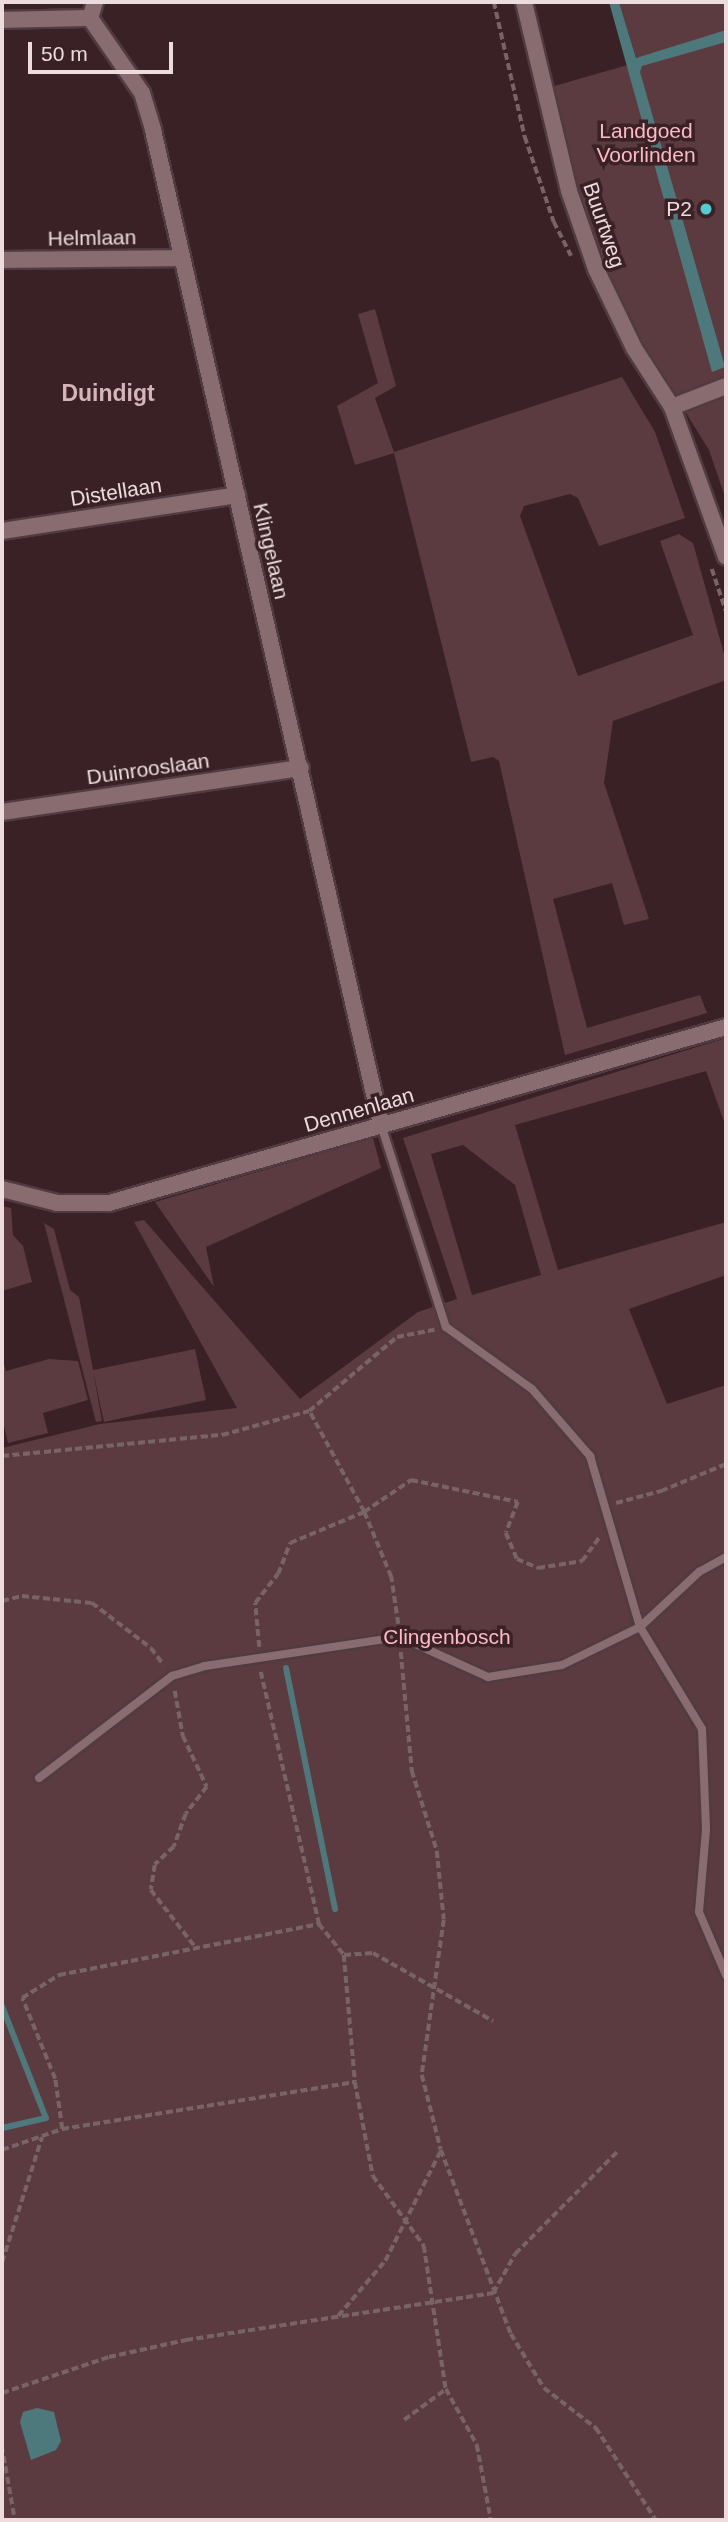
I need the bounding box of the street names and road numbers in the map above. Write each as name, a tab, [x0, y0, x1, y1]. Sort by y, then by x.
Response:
street label: Buurtweg	[578, 179, 630, 271]
street label: Helmlaan	[47, 225, 137, 251]
street label: Distellaan	[68, 472, 164, 512]
street label: Klingelaan	[248, 500, 294, 602]
street label: Duinrooslaan	[85, 748, 211, 790]
street label: Dennenlaan	[301, 1082, 417, 1138]

